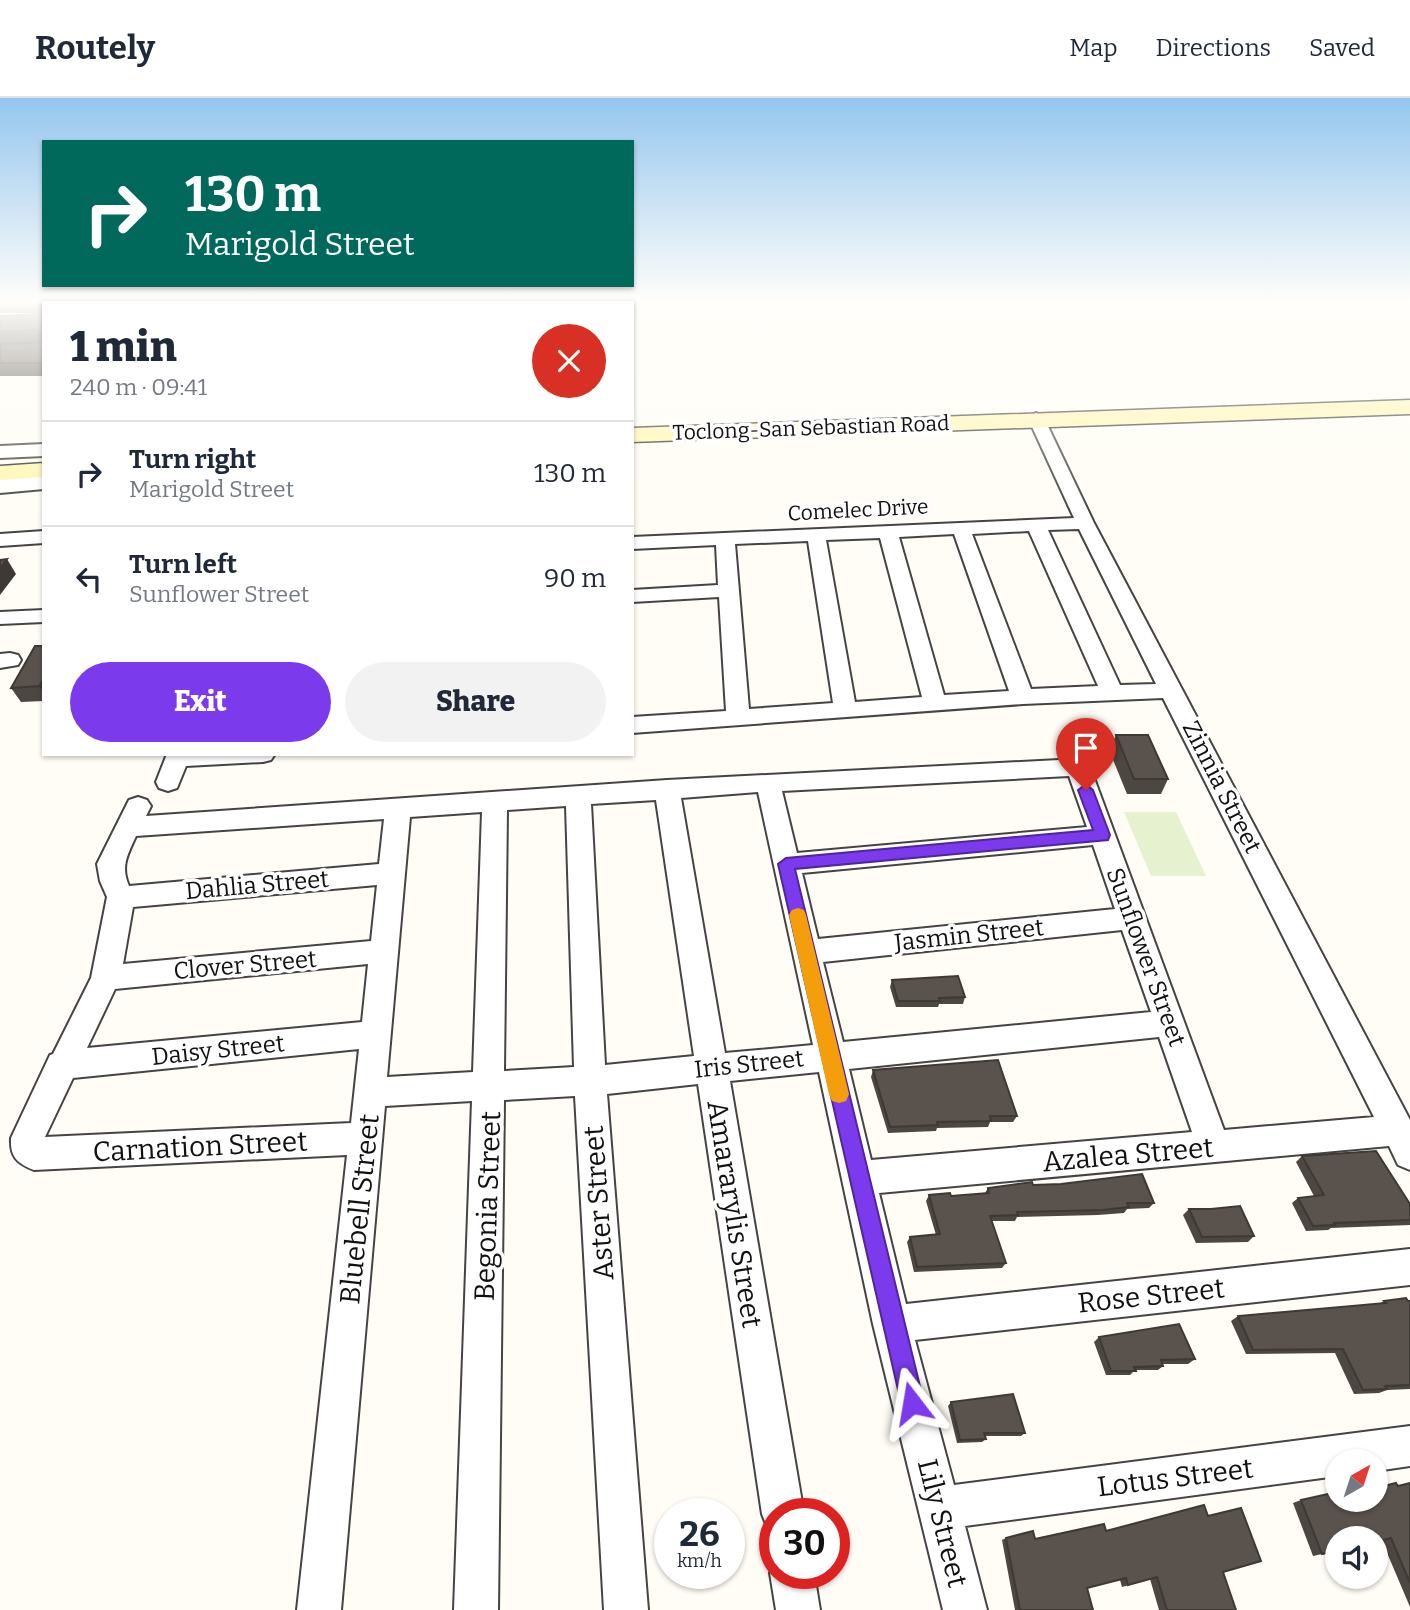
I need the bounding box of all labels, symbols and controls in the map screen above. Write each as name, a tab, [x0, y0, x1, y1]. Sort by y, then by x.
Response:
text: Routely	[35, 28, 155, 68]
text: Map	[1069, 34, 1118, 62]
text: Directions	[1156, 34, 1271, 62]
text: Saved	[1309, 34, 1375, 62]
text: 130 m	[185, 165, 321, 224]
icon: right	[70, 168, 161, 259]
text: Marigold Street	[185, 225, 415, 263]
text: 1 min	[70, 322, 177, 372]
button: close	[532, 324, 606, 398]
text: 240 m · 09:41	[70, 373, 207, 401]
street label: Toclong-San Sebastian Road	[672, 410, 950, 446]
text: Turn right	[129, 444, 256, 475]
icon: right	[70, 455, 108, 493]
text: 130 m	[534, 458, 606, 489]
text: Marigold Street	[129, 475, 294, 503]
street label: Comelec Drive	[787, 493, 929, 527]
text: Turn left	[129, 549, 237, 580]
icon: left	[70, 560, 108, 598]
text: 90 m	[544, 563, 606, 594]
text: Sunflower Street	[129, 580, 309, 608]
button: Exit	[70, 662, 331, 742]
button: Share	[345, 662, 606, 742]
street label: Zinnia Street	[1177, 716, 1267, 858]
pin	[1056, 718, 1116, 790]
icon: arrive	[1067, 729, 1105, 767]
street label: Sunflower Street	[1101, 864, 1191, 1050]
street label: Dahlia Street	[184, 865, 330, 905]
street label: Jasmin Street	[892, 913, 1045, 957]
street label: Clover Street	[172, 945, 318, 985]
street label: Daisy Street	[150, 1029, 286, 1071]
street label: Iris Street	[693, 1044, 805, 1084]
street label: Amararylis Street	[700, 1098, 769, 1330]
street label: Begonia Street	[468, 1110, 507, 1302]
street label: Bluebell Street	[333, 1112, 386, 1306]
street label: Carnation Street	[92, 1124, 308, 1169]
street label: Aster Street	[577, 1125, 620, 1281]
street label: Azalea Street	[1041, 1131, 1215, 1178]
street label: Rose Street	[1076, 1271, 1226, 1320]
position arrow	[875, 1366, 949, 1440]
north arrow	[1325, 1449, 1388, 1512]
map controls	[1325, 1449, 1388, 1589]
street label: Lotus Street	[1095, 1452, 1255, 1503]
street label: Lily Street	[911, 1456, 974, 1590]
speed limit sign: 30	[759, 1498, 850, 1589]
text: 26	[679, 1513, 720, 1555]
button: sound	[1325, 1526, 1388, 1589]
text: km/h	[677, 1550, 722, 1572]

